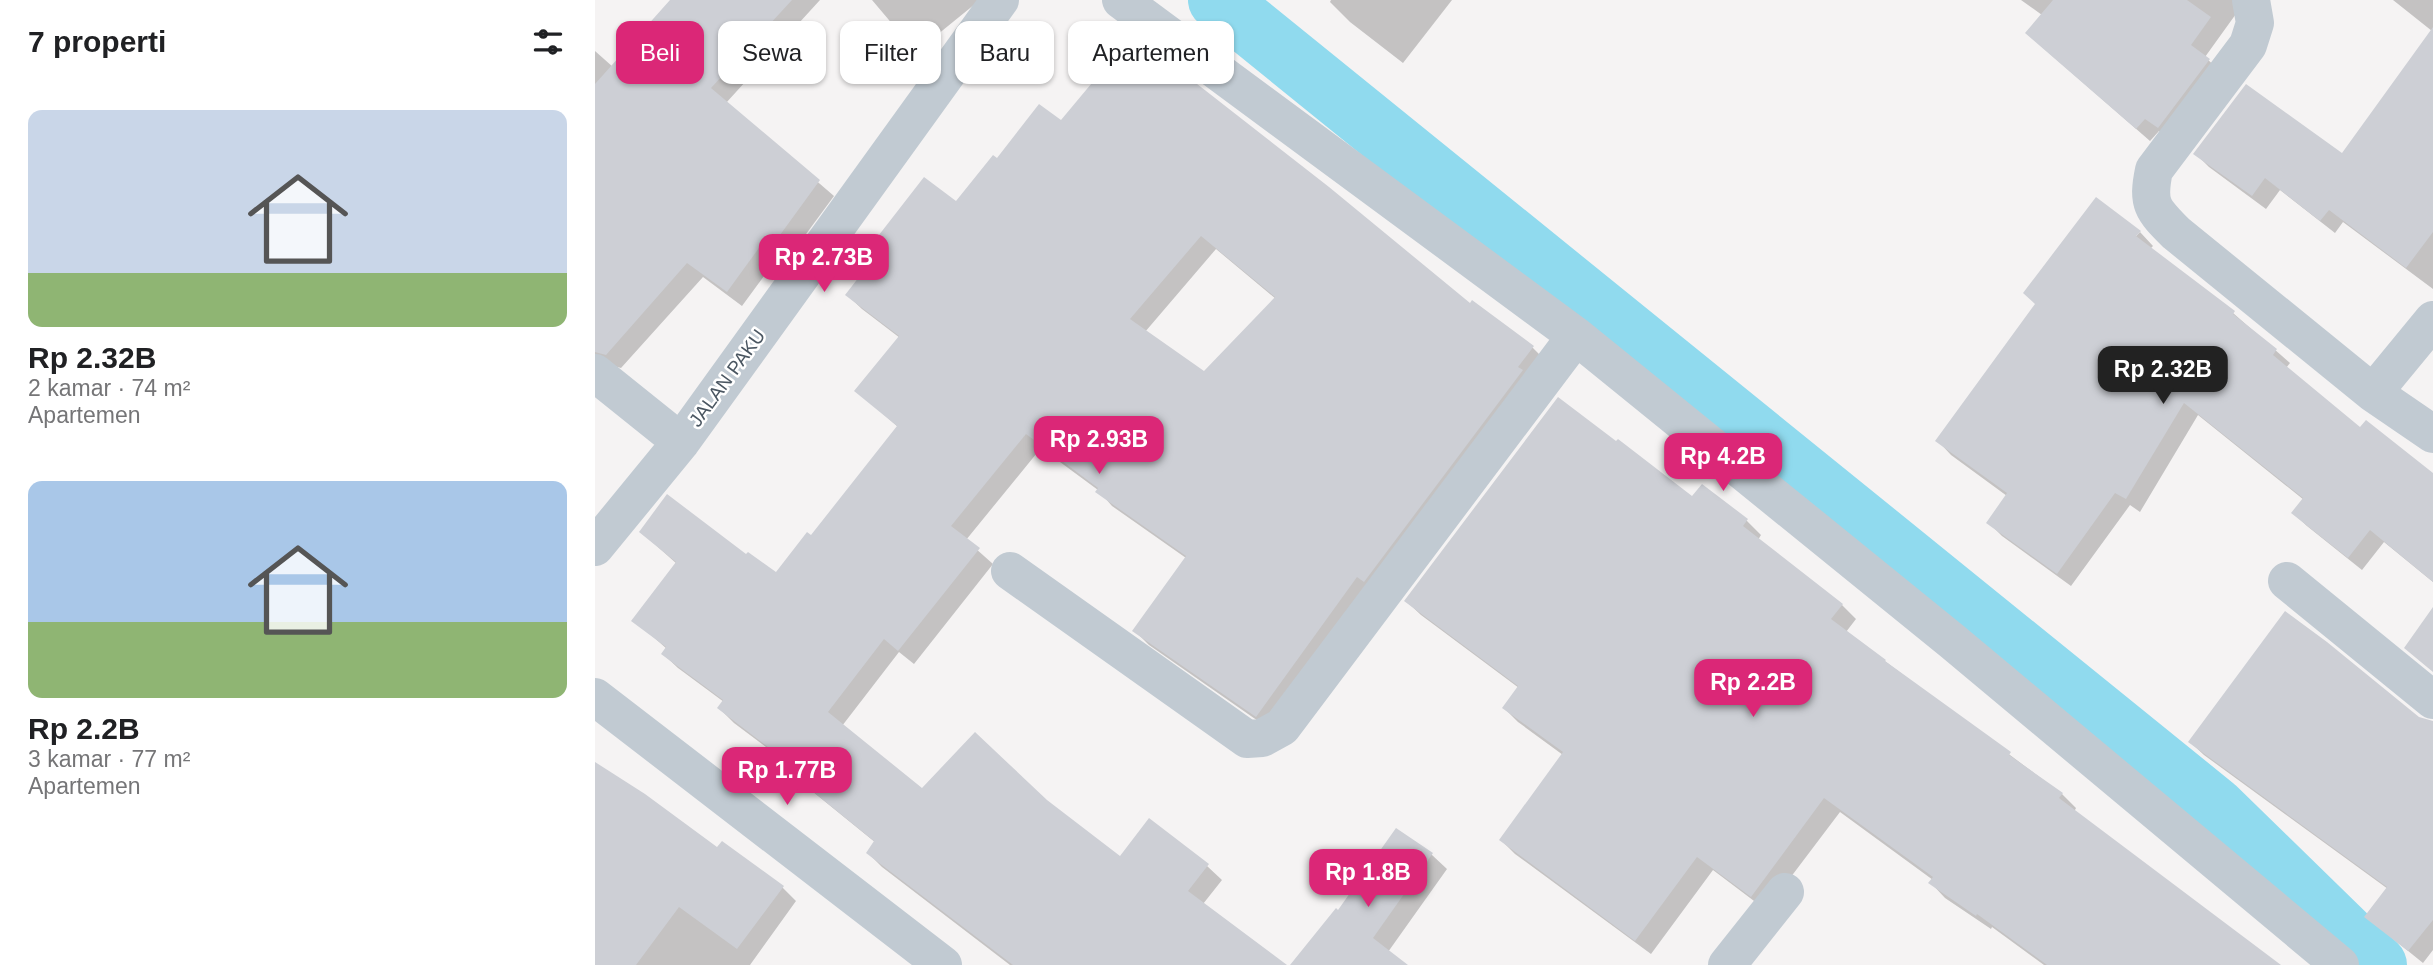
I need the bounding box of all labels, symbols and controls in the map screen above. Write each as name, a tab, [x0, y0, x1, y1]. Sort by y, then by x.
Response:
chip: Beli	[616, 21, 704, 84]
chip: Sewa	[718, 21, 826, 84]
chip: Filter	[840, 21, 941, 84]
chip: Baru	[955, 21, 1054, 84]
chip: Apartemen	[1068, 21, 1234, 84]
icon: filters	[529, 23, 567, 61]
text: 7 properti	[28, 25, 166, 58]
icon: home	[235, 156, 361, 282]
pin: Rp 2.73B	[752, 234, 896, 294]
text: Rp 2.73B	[775, 244, 873, 270]
street label: JALAN PAKU	[685, 325, 769, 431]
text: Rp 2.32B	[28, 341, 156, 374]
pin: Rp 2.32B	[2091, 346, 2235, 406]
text: Rp 2.32B	[2114, 356, 2212, 382]
text: 2 kamar · 74 m²	[28, 375, 190, 401]
text: Apartemen	[28, 402, 141, 428]
pin: Rp 2.93B	[1027, 416, 1171, 476]
text: Rp 2.93B	[1050, 426, 1148, 452]
pin: Rp 4.2B	[1658, 434, 1788, 493]
text: Rp 4.2B	[1680, 443, 1766, 469]
icon: home	[235, 527, 361, 653]
pin: Rp 2.2B	[1688, 660, 1818, 719]
text: Rp 2.2B	[1710, 669, 1796, 695]
text: Rp 2.2B	[28, 712, 140, 745]
text: 3 kamar · 77 m²	[28, 746, 190, 772]
pin: Rp 1.77B	[715, 748, 859, 807]
text: Rp 1.77B	[738, 757, 836, 783]
text: Apartemen	[28, 773, 141, 799]
pin: Rp 1.8B	[1303, 850, 1433, 909]
text: Rp 1.8B	[1325, 859, 1411, 885]

